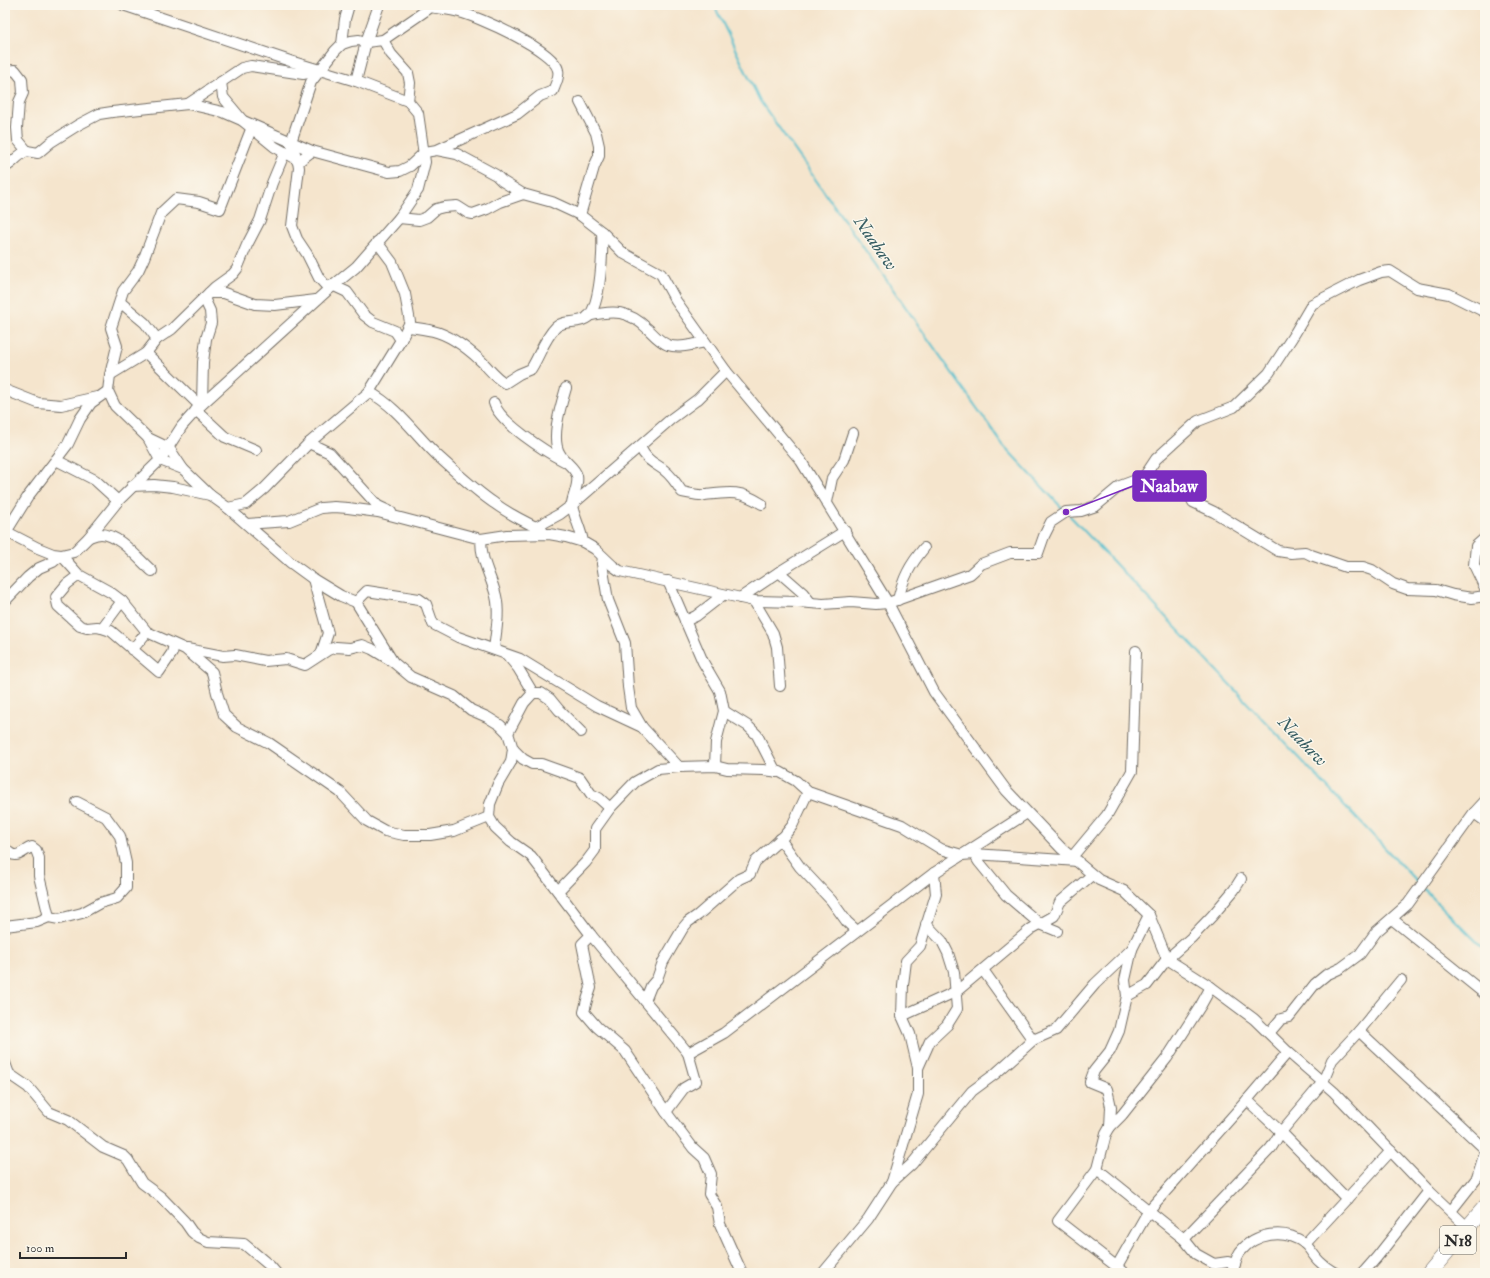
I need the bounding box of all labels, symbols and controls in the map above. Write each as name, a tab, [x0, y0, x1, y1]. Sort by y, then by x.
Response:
water label: Naabaw	[848, 211, 903, 275]
callout: Naabaw	[1133, 471, 1206, 501]
text: Naabaw	[1139, 475, 1199, 498]
water label: Naabaw	[1272, 710, 1332, 772]
road number: N18	[1440, 1226, 1476, 1254]
scale bar	[20, 1234, 126, 1260]
text: 100 m	[26, 1241, 55, 1256]

